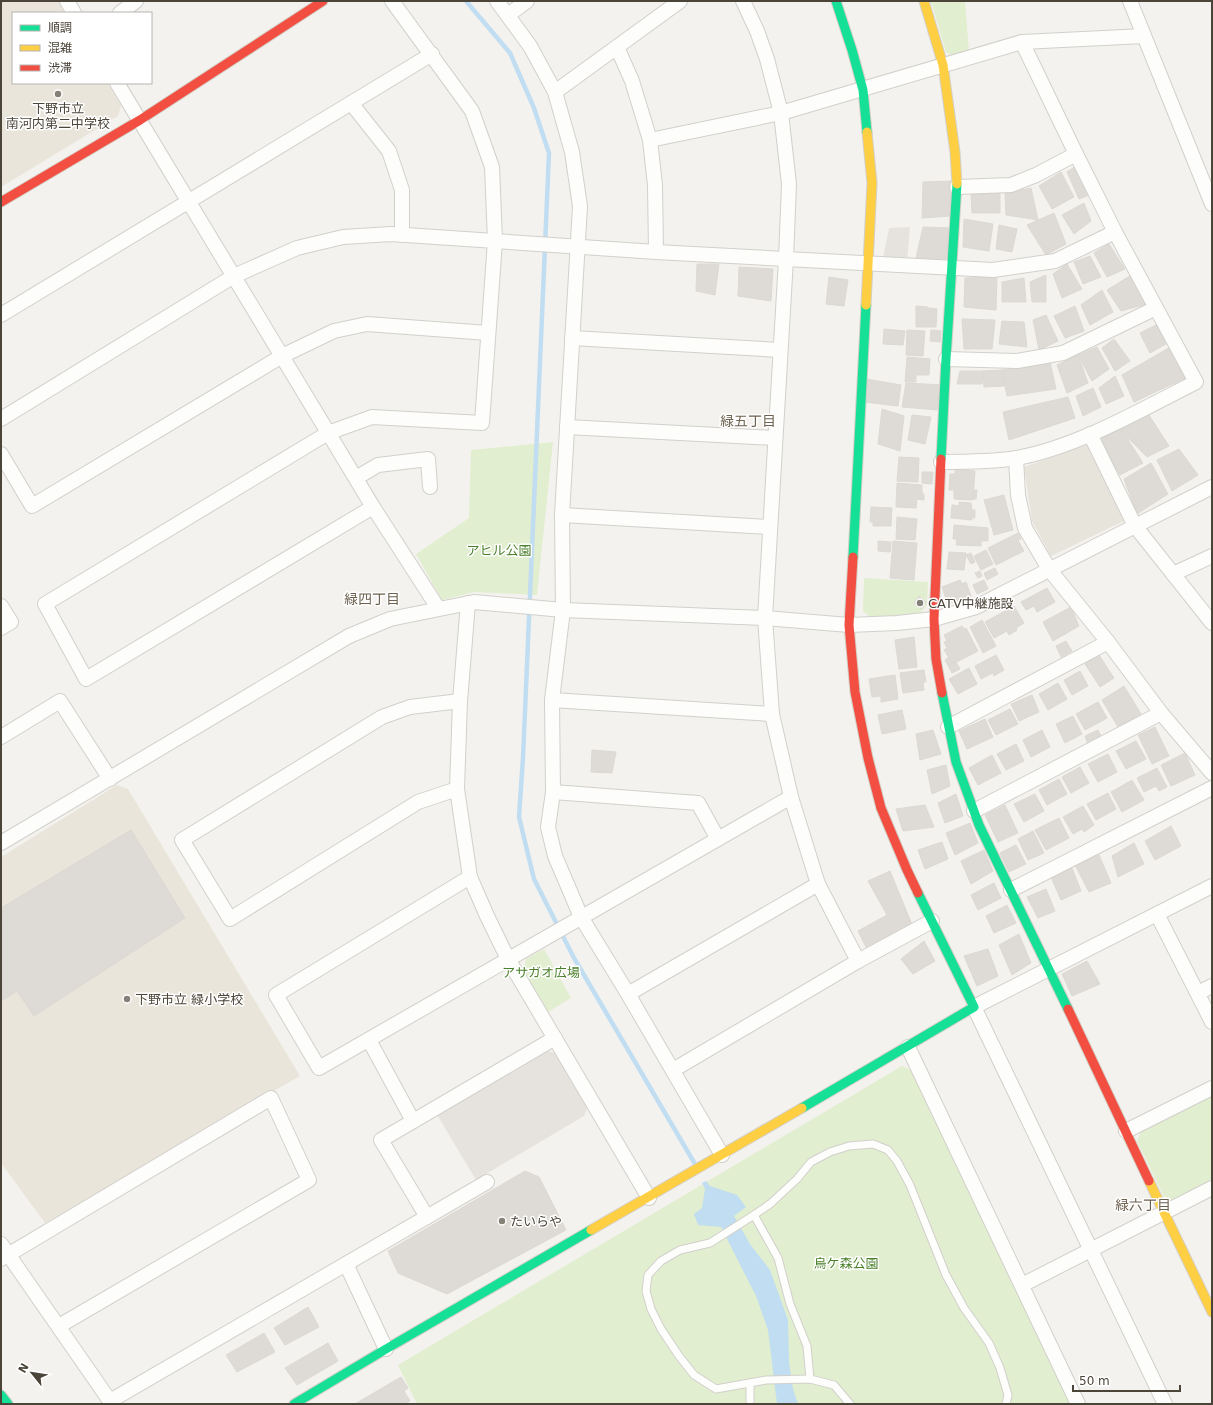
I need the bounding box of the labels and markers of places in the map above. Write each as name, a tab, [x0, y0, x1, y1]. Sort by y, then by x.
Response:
marker: 下野市立 南河内第二中学校	[53, 89, 63, 99]
place label: 下野市立 南河内第二中学校	[6, 101, 110, 131]
place label: CATV中継施設	[928, 596, 1014, 611]
marker: CATV中継施設	[915, 598, 925, 608]
place label: 下野市立 緑小学校	[135, 992, 243, 1007]
marker: 下野市立 緑小学校	[122, 994, 132, 1004]
place label: たいらや	[510, 1214, 562, 1229]
marker: たいらや	[497, 1216, 507, 1226]

